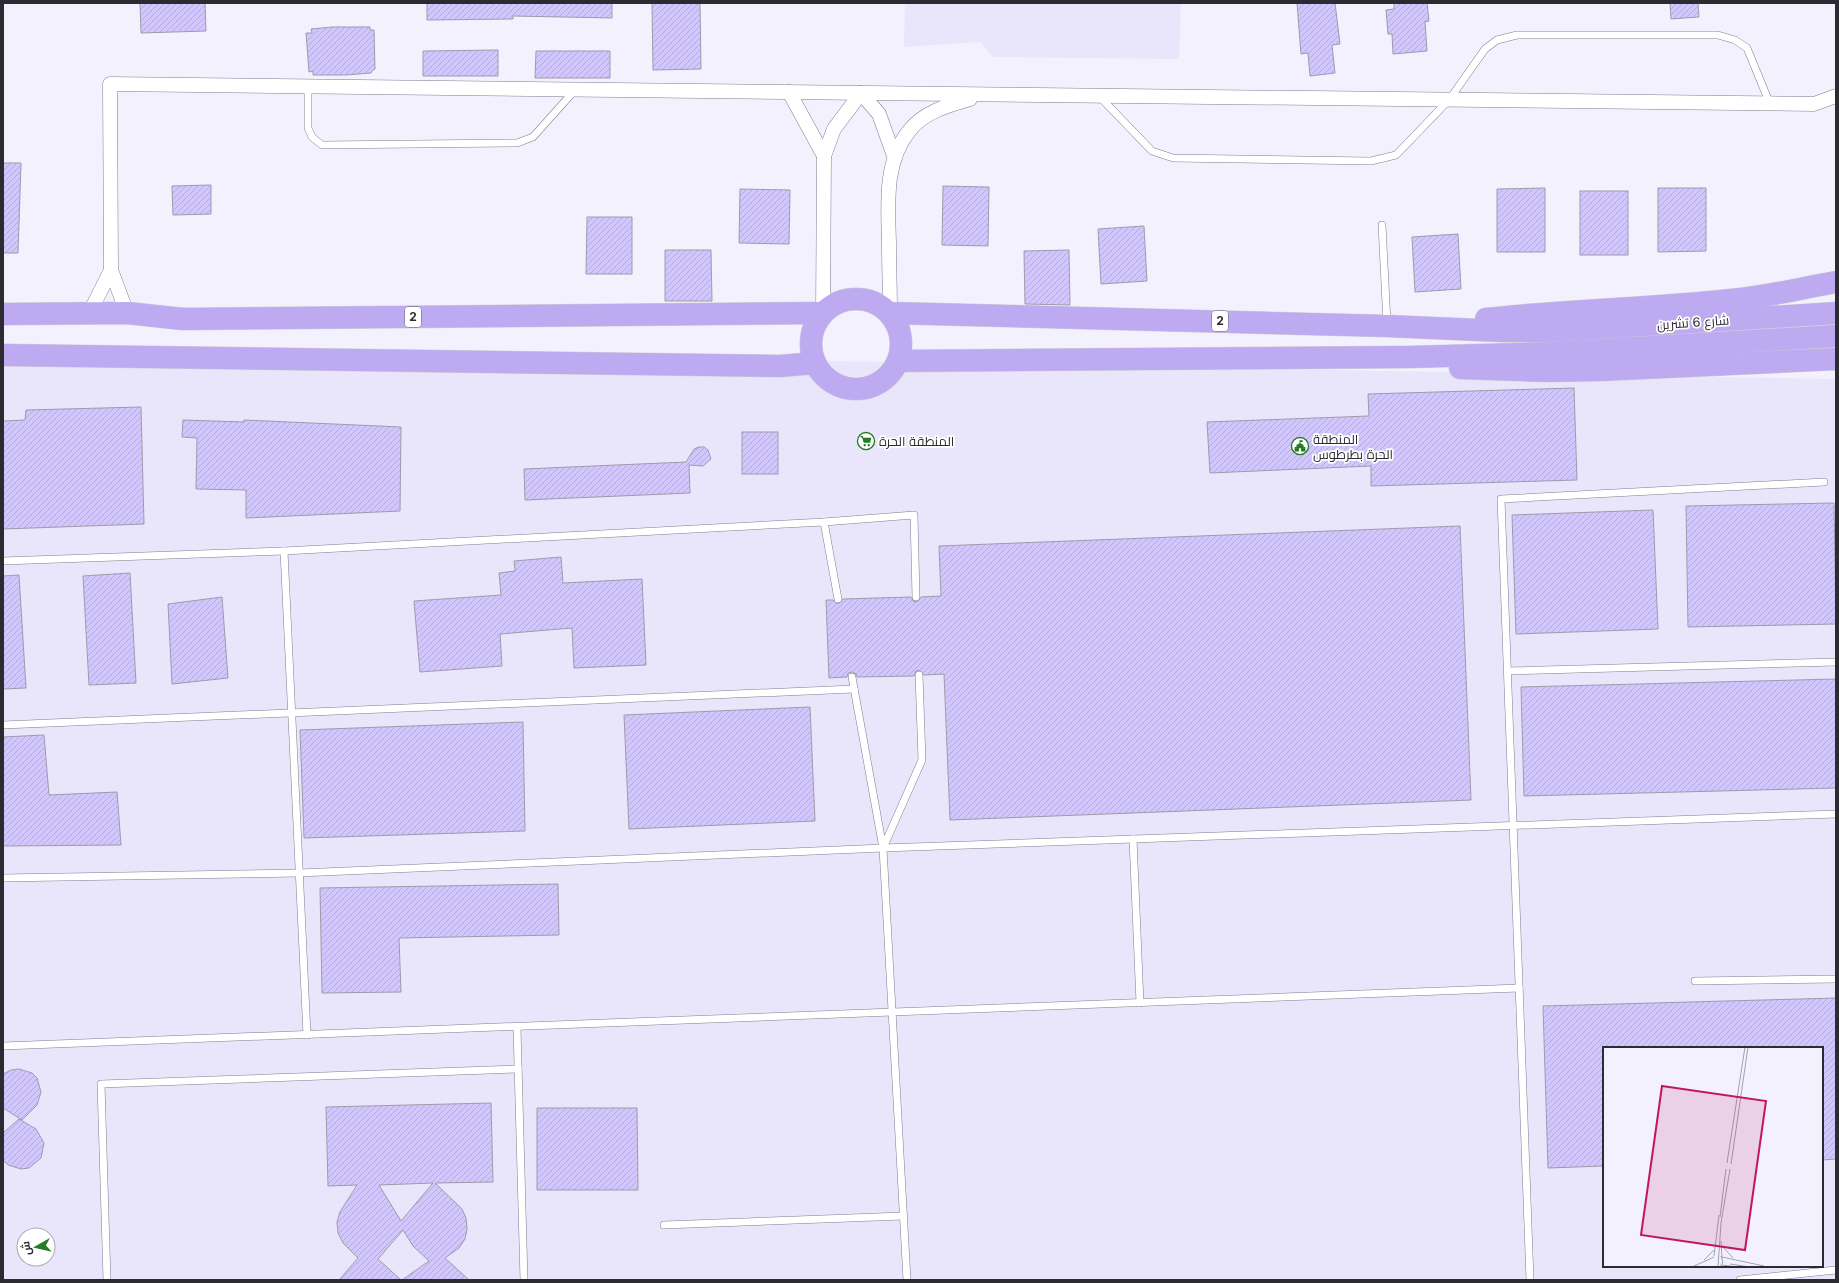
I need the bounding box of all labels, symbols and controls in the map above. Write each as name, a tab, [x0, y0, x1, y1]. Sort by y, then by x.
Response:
road number: 2	[405, 307, 421, 327]
road number: 2	[1212, 311, 1228, 331]
street label: شارع 6 تشرين	[1656, 311, 1730, 334]
supermarket icon: المنطقة الحرة	[856, 431, 876, 451]
place label: المنطقة الحرة بطرطوس	[1313, 431, 1393, 462]
place label: المنطقة الحرة	[879, 433, 954, 449]
public building icon: المنطقة الحرة بطرطوس	[1290, 436, 1310, 456]
inset map	[1603, 1047, 1823, 1267]
north arrow	[16, 1227, 56, 1267]
text: ش	[18, 1240, 34, 1256]

